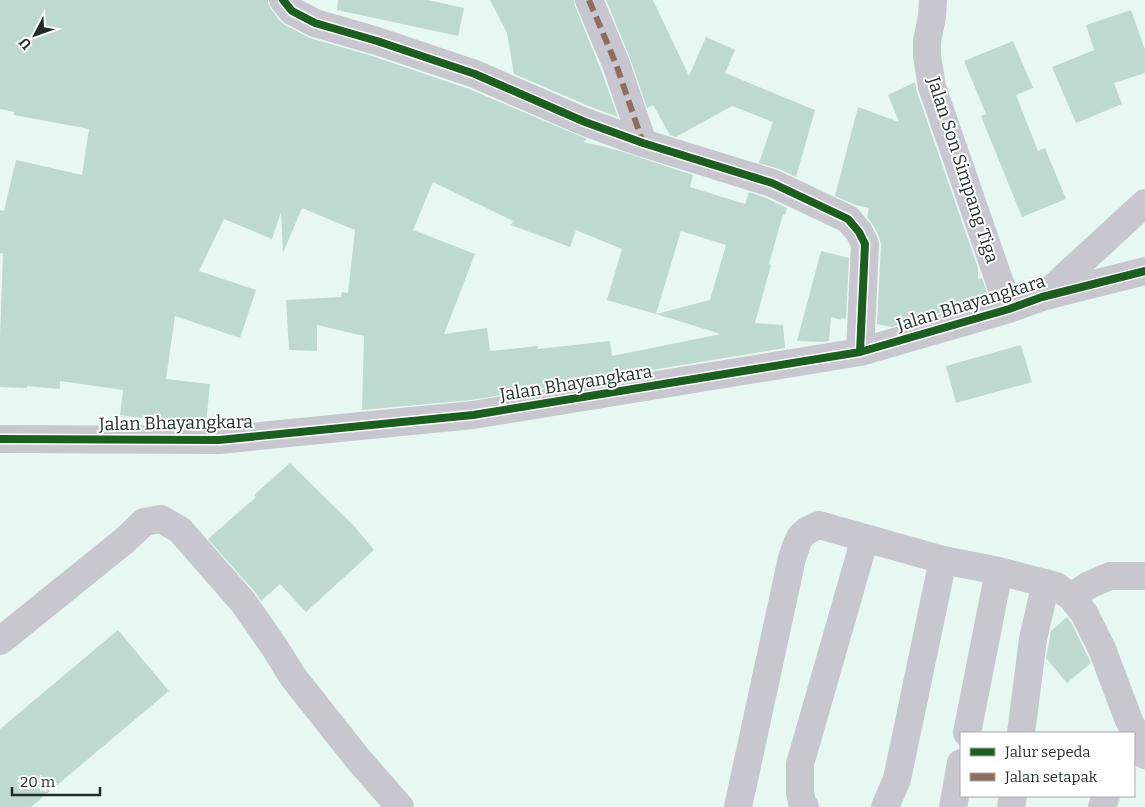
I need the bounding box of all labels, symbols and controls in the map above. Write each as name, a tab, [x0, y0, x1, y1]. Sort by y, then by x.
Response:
north arrow	[10, 10, 60, 60]
text: U	[15, 33, 35, 53]
street label: Jalan Son Simpang Tiga	[922, 73, 1004, 266]
street label: Jalan Bhayangkara	[893, 270, 1048, 336]
street label: Jalan Bhayangkara	[497, 360, 654, 406]
street label: Jalan Bhayangkara	[98, 411, 253, 435]
legend	[960, 732, 1135, 797]
text: Jalur sepeda	[1004, 743, 1091, 761]
scale bar	[12, 764, 100, 796]
text: Jalan setapak	[1004, 768, 1098, 786]
text: 20 m	[20, 773, 56, 791]

